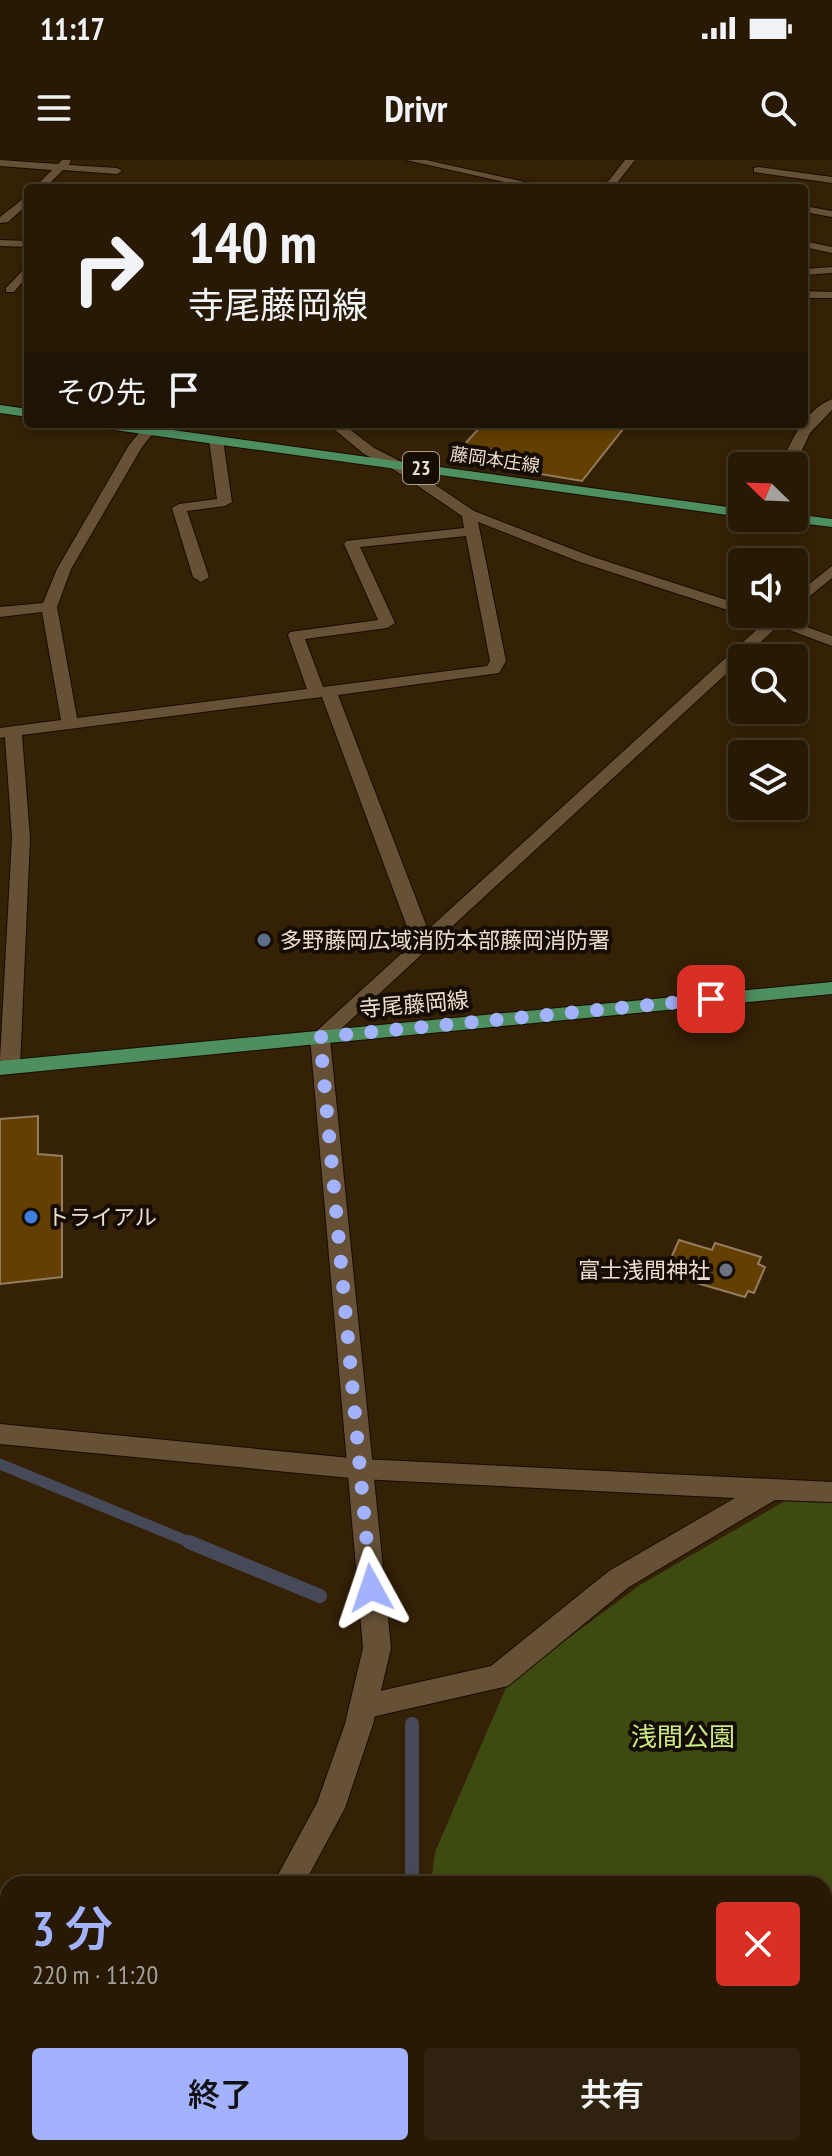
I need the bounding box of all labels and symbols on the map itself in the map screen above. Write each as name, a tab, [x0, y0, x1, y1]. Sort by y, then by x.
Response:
street label: 藤岡本庄線	[449, 442, 541, 477]
road number: 23	[403, 452, 439, 484]
north arrow	[728, 452, 808, 532]
place label: 多野藤岡広域消防本部藤岡消防署	[280, 926, 610, 954]
marker: 多野藤岡広域消防本部藤岡消防署	[255, 931, 273, 949]
pin	[677, 965, 745, 1033]
street label: 寺尾藤岡線	[358, 985, 470, 1023]
place label: トライアル	[47, 1203, 157, 1231]
marker: トライアル	[22, 1208, 40, 1226]
place label: 富士浅間神社	[578, 1256, 710, 1284]
marker: 富士浅間神社	[717, 1261, 735, 1279]
position arrow	[329, 1546, 413, 1630]
park label: 浅間公園	[631, 1720, 735, 1753]

